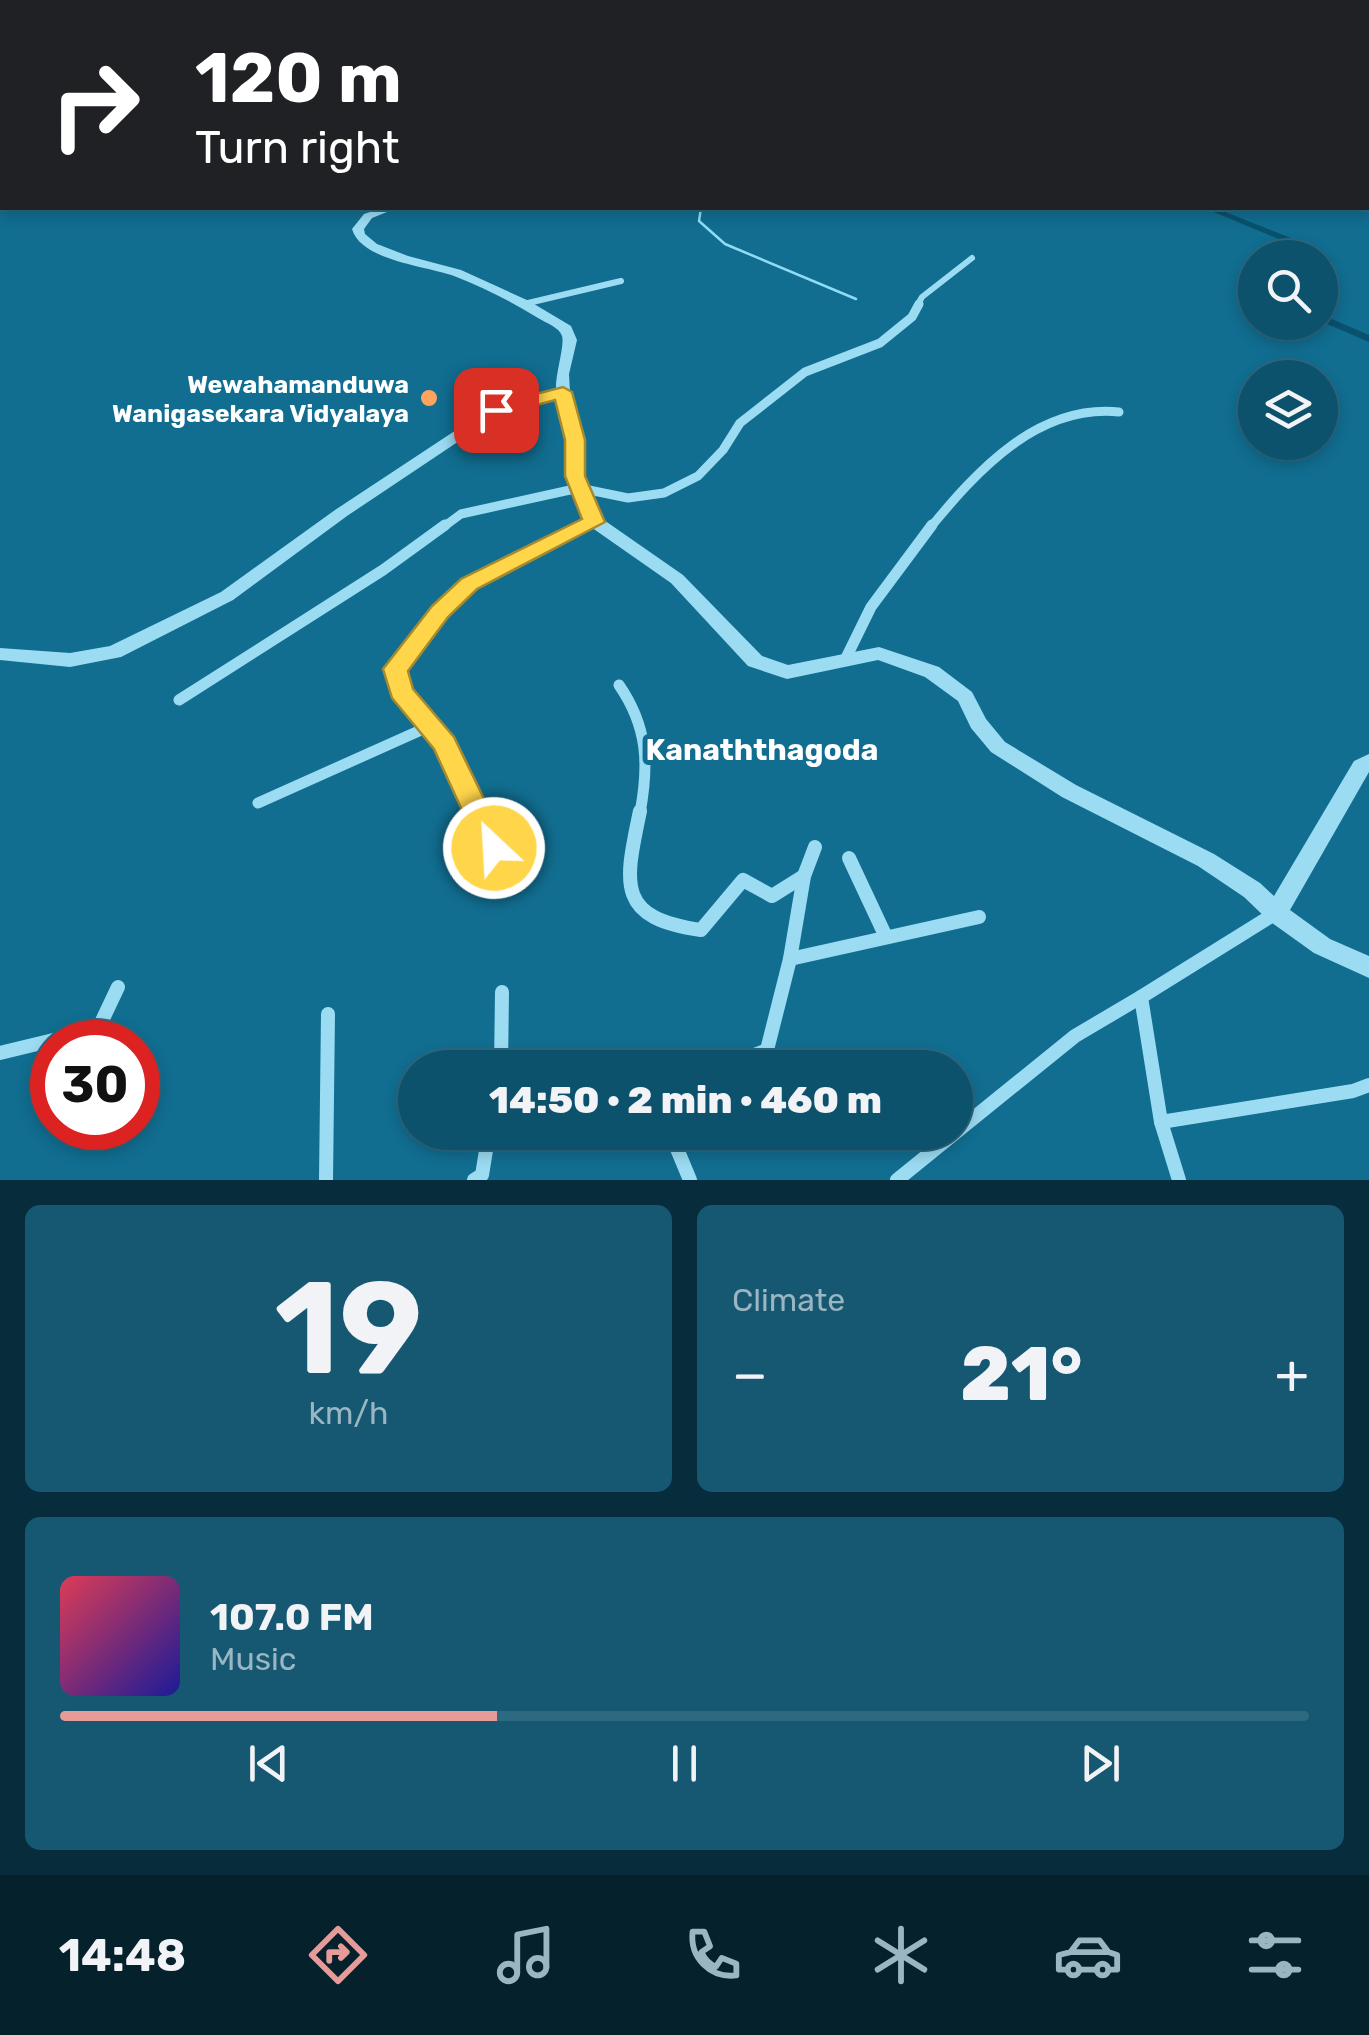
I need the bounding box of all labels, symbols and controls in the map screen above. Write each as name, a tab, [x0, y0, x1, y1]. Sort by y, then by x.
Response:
text: 120 m	[195, 37, 402, 120]
icon: right	[30, 40, 160, 170]
text: Turn right	[195, 121, 399, 174]
map controls	[1238, 240, 1338, 460]
button: search	[1238, 240, 1338, 340]
button: layers	[1238, 360, 1338, 460]
pin	[454, 368, 539, 453]
place label: Wewahamanduwa Wanigasekara Vidyalaya	[112, 370, 409, 428]
icon: arrive	[469, 383, 524, 438]
marker: Wewahamanduwa Wanigasekara Vidyalaya	[418, 387, 440, 409]
district label: Kanaththagoda	[646, 732, 878, 768]
position arrow	[442, 796, 546, 900]
speed limit sign: 30	[30, 1020, 160, 1150]
text: 14:50 · 2 min · 460 m	[489, 1077, 882, 1123]
text: 19	[275, 1251, 422, 1406]
text: Climate	[732, 1281, 845, 1319]
text: 21°	[960, 1330, 1082, 1419]
text: −	[732, 1342, 768, 1407]
text: +	[1275, 1342, 1309, 1407]
text: km/h	[309, 1394, 388, 1432]
text: 107.0 FM	[210, 1594, 374, 1640]
text: Music	[210, 1640, 296, 1678]
icon: previous	[241, 1736, 296, 1791]
icon: pause	[657, 1736, 712, 1791]
icon: next	[1073, 1736, 1128, 1791]
icon: directions	[303, 1920, 373, 1990]
icon: music	[491, 1920, 561, 1990]
icon: phone	[678, 1920, 748, 1990]
icon: climate	[866, 1920, 936, 1990]
icon: car	[1053, 1920, 1123, 1990]
icon: filters	[1240, 1920, 1310, 1990]
text: 14:48	[59, 1929, 186, 1982]

